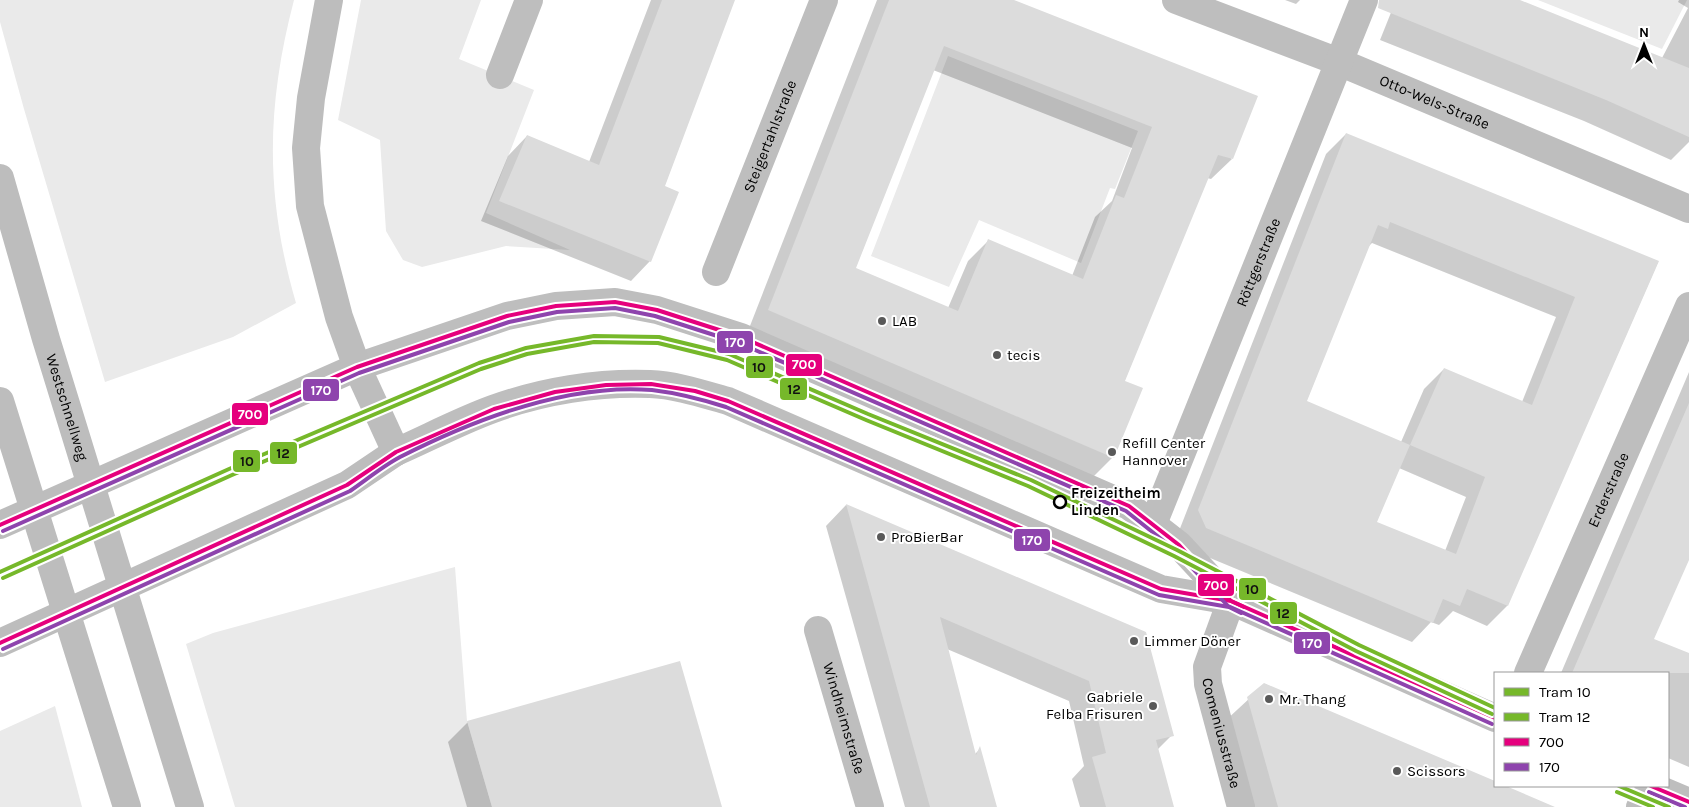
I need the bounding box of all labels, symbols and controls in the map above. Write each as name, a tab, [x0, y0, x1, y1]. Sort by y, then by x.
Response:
north arrow	[1619, 20, 1669, 70]
text: N	[1639, 24, 1649, 41]
street label: Otto-Wels-Straße	[1377, 71, 1492, 133]
street label: Steigertahlstraße	[739, 77, 800, 195]
street label: Röttgerstraße	[1232, 215, 1284, 310]
place label: LAB	[892, 312, 917, 330]
marker: LAB	[876, 315, 888, 327]
line badge: 170	[716, 330, 754, 354]
text: 170	[725, 334, 746, 351]
place label: tecis	[1007, 346, 1040, 364]
marker: tecis	[991, 349, 1003, 361]
street label: Westschnellweg	[42, 352, 92, 464]
line badge: 700	[785, 353, 823, 377]
line badge: 10	[745, 355, 774, 379]
text: 700	[792, 356, 816, 373]
text: 10	[752, 359, 766, 376]
line badge: 12	[779, 377, 808, 401]
line badge: 170	[302, 378, 340, 402]
text: 12	[787, 381, 801, 398]
text: 170	[311, 382, 332, 399]
line badge: 700	[231, 402, 269, 426]
text: 700	[238, 406, 262, 423]
place label: Refill Center Hannover	[1122, 434, 1206, 469]
line badge: 12	[269, 441, 298, 465]
text: 12	[276, 445, 290, 462]
marker: Refill Center Hannover	[1106, 446, 1118, 458]
line badge: 10	[232, 449, 261, 473]
street label: Erderstraße	[1584, 450, 1633, 530]
text: 10	[240, 453, 254, 470]
place label: Freizeitheim Linden	[1071, 484, 1161, 519]
marker: Freizeitheim Linden	[1053, 495, 1067, 509]
place label: ProBierBar	[891, 528, 963, 546]
line badge: 170	[1013, 528, 1051, 552]
marker: ProBierBar	[875, 531, 887, 543]
text: 170	[1022, 532, 1043, 549]
line badge: 700	[1197, 573, 1235, 597]
text: 700	[1204, 577, 1228, 594]
line badge: 10	[1238, 577, 1267, 601]
text: 10	[1245, 581, 1259, 598]
line badge: 12	[1269, 601, 1298, 625]
text: 12	[1276, 605, 1290, 622]
line badge: 170	[1293, 631, 1331, 655]
place label: Limmer Döner	[1144, 632, 1241, 650]
marker: Limmer Döner	[1128, 635, 1140, 647]
text: 170	[1302, 635, 1323, 652]
street label: Windheimstraße	[819, 660, 869, 776]
legend	[1494, 672, 1669, 787]
street label: Comeniusstraße	[1199, 677, 1245, 790]
text: Tram 10	[1539, 683, 1591, 701]
place label: Gabriele Felba Frisuren	[1046, 688, 1143, 723]
place label: Mr. Thang	[1279, 690, 1346, 708]
marker: Mr. Thang	[1263, 693, 1275, 705]
marker: Gabriele Felba Frisuren	[1147, 700, 1159, 712]
text: Tram 12	[1539, 708, 1590, 726]
text: 700	[1539, 733, 1564, 751]
text: 170	[1539, 758, 1560, 776]
place label: Scissors	[1407, 762, 1466, 780]
marker: Scissors	[1391, 765, 1403, 777]

